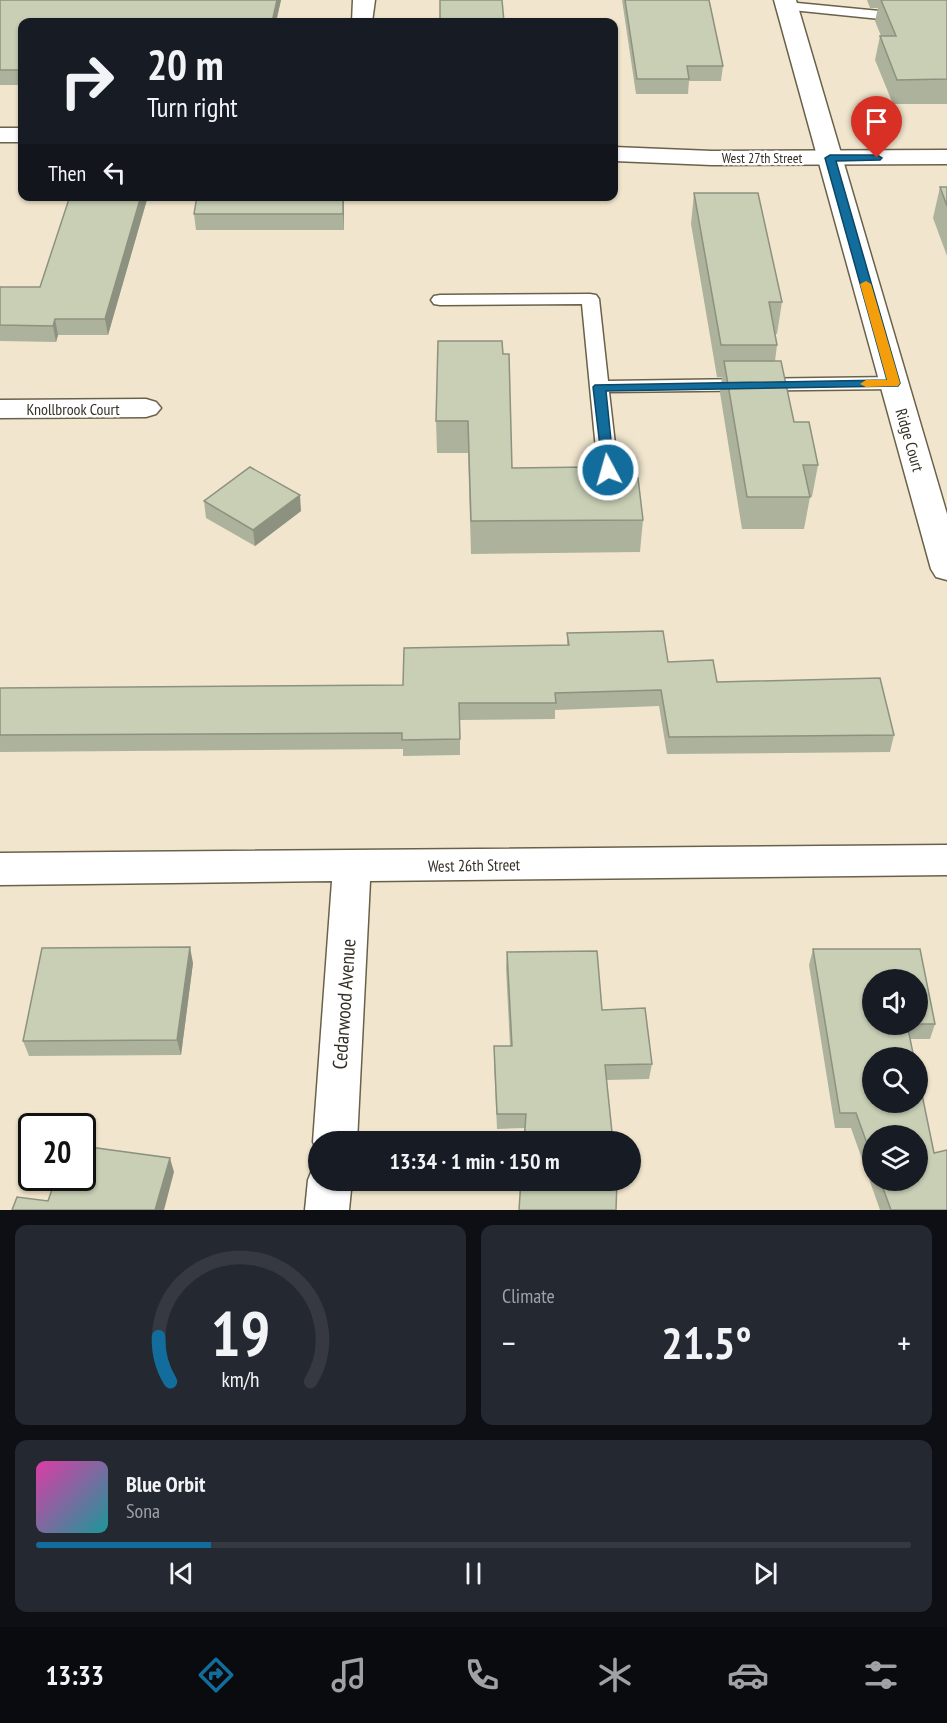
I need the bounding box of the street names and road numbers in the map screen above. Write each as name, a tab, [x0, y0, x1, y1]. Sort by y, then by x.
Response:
street label: West 27th Street	[722, 149, 802, 167]
street label: Knollbrook Court	[26, 399, 120, 419]
street label: Ridge Court	[891, 406, 929, 475]
street label: West 26th Street	[428, 854, 521, 876]
street label: Cedarwood Avenue	[326, 938, 362, 1070]

